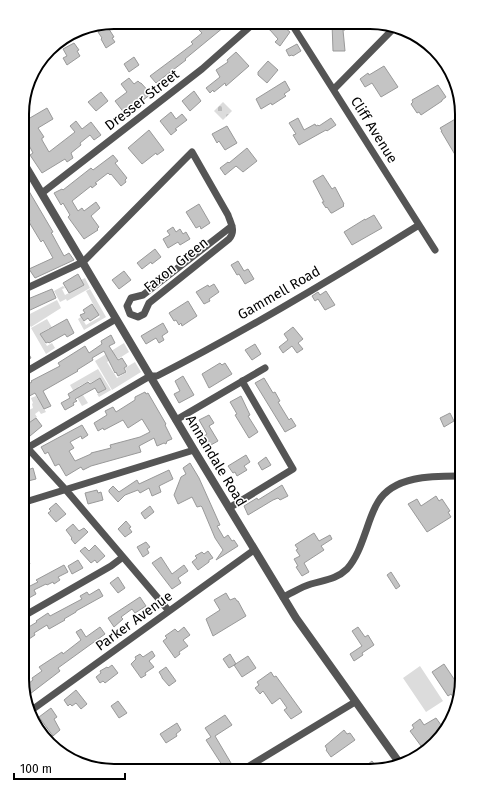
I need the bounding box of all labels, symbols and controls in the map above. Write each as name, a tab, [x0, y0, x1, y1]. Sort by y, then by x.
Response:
street label: Dresser Street	[102, 65, 183, 134]
street label: Cliff Avenue	[347, 94, 401, 166]
street label: Faxon Green	[140, 234, 212, 296]
street label: Gammell Road	[235, 263, 323, 323]
street label: Annandale Road	[182, 412, 250, 510]
street label: Parker Avenue	[92, 587, 176, 655]
scale bar	[14, 755, 125, 781]
text: 100 m	[20, 762, 52, 776]

